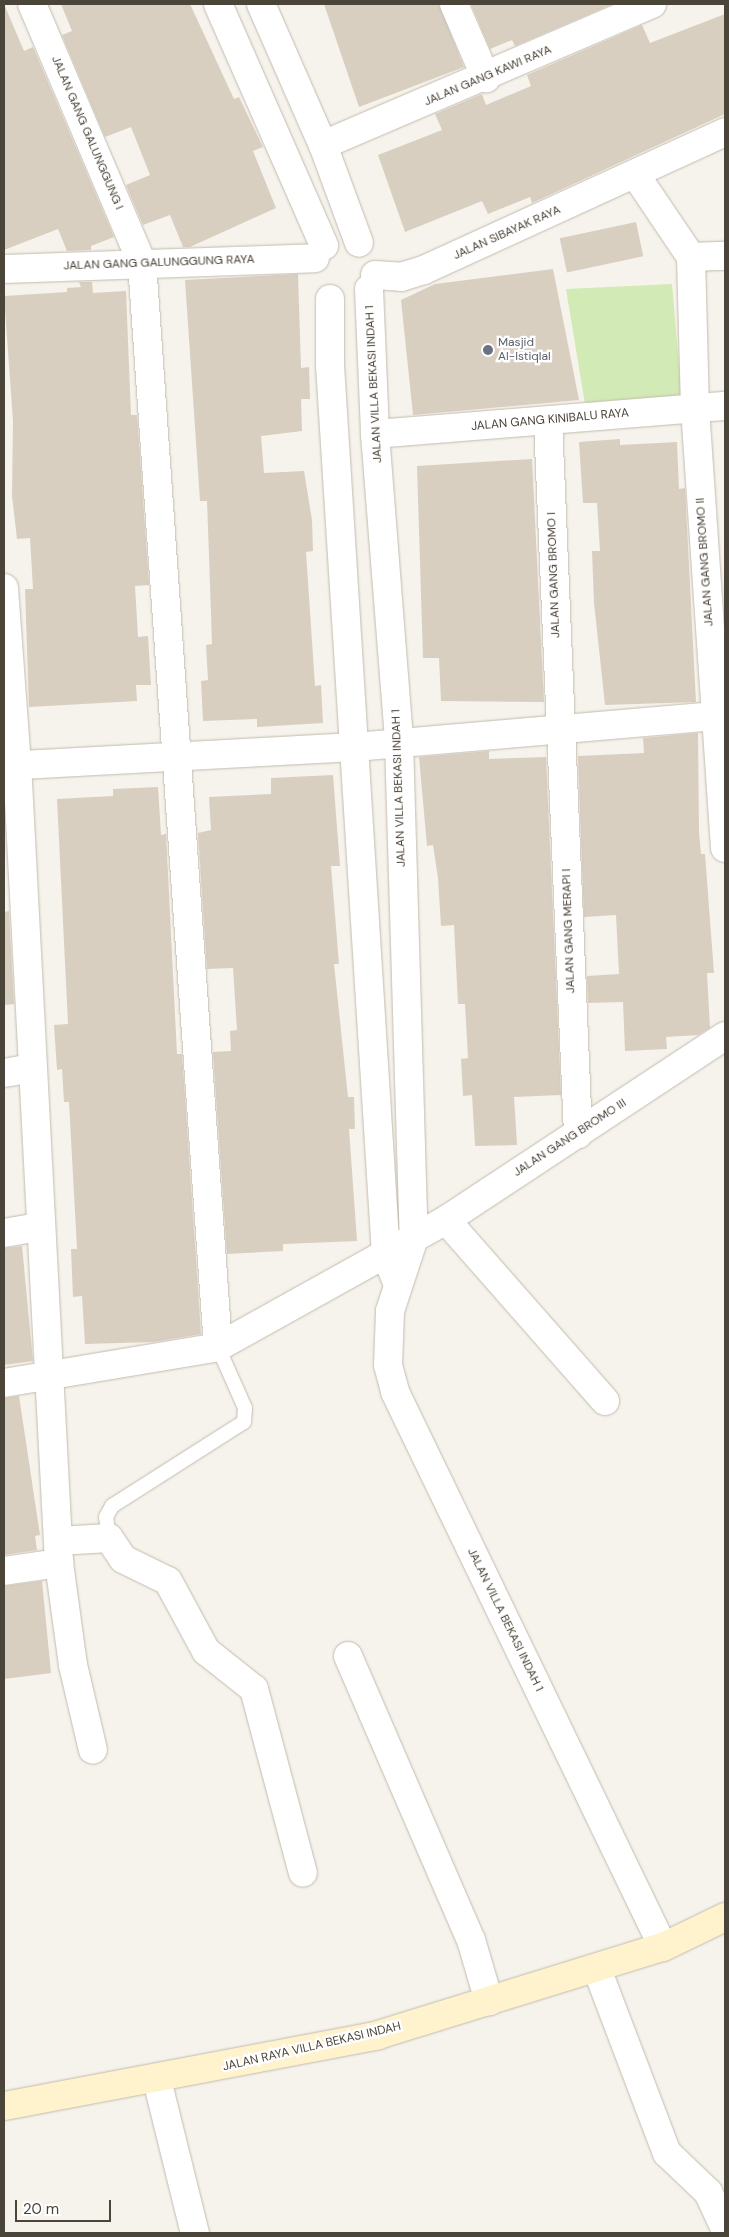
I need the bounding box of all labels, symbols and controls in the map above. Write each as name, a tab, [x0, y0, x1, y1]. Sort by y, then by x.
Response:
street label: JALAN GANG KAWI RAYA	[422, 43, 554, 109]
street label: JALAN GANG GALUNGGUNG I	[48, 54, 126, 212]
street label: JALAN SIBAYAK RAYA	[451, 203, 563, 263]
street label: JALAN GANG GALUNGGUNG RAYA	[63, 252, 255, 274]
street label: JALAN VILLA BEKASI INDAH 1	[363, 305, 385, 463]
place label: Masjid Al-Istiqlal	[498, 336, 551, 364]
marker: Masjid Al-Istiqlal	[482, 344, 494, 356]
street label: JALAN GANG KINIBALU RAYA	[471, 406, 629, 434]
street label: JALAN GANG BROMO II	[693, 497, 717, 627]
street label: JALAN GANG BROMO I	[545, 512, 563, 638]
street label: JALAN VILLA BEKASI INDAH 1	[389, 709, 409, 867]
street label: JALAN GANG MERAPI I	[560, 868, 578, 994]
street label: JALAN GANG BROMO III	[511, 1096, 629, 1180]
street label: JALAN VILLA BEKASI INDAH 1	[464, 1546, 546, 1694]
street label: JALAN RAYA VILLA BEKASI INDAH	[222, 2019, 402, 2075]
scale bar	[18, 2190, 114, 2222]
text: 20 m	[23, 2199, 59, 2219]

